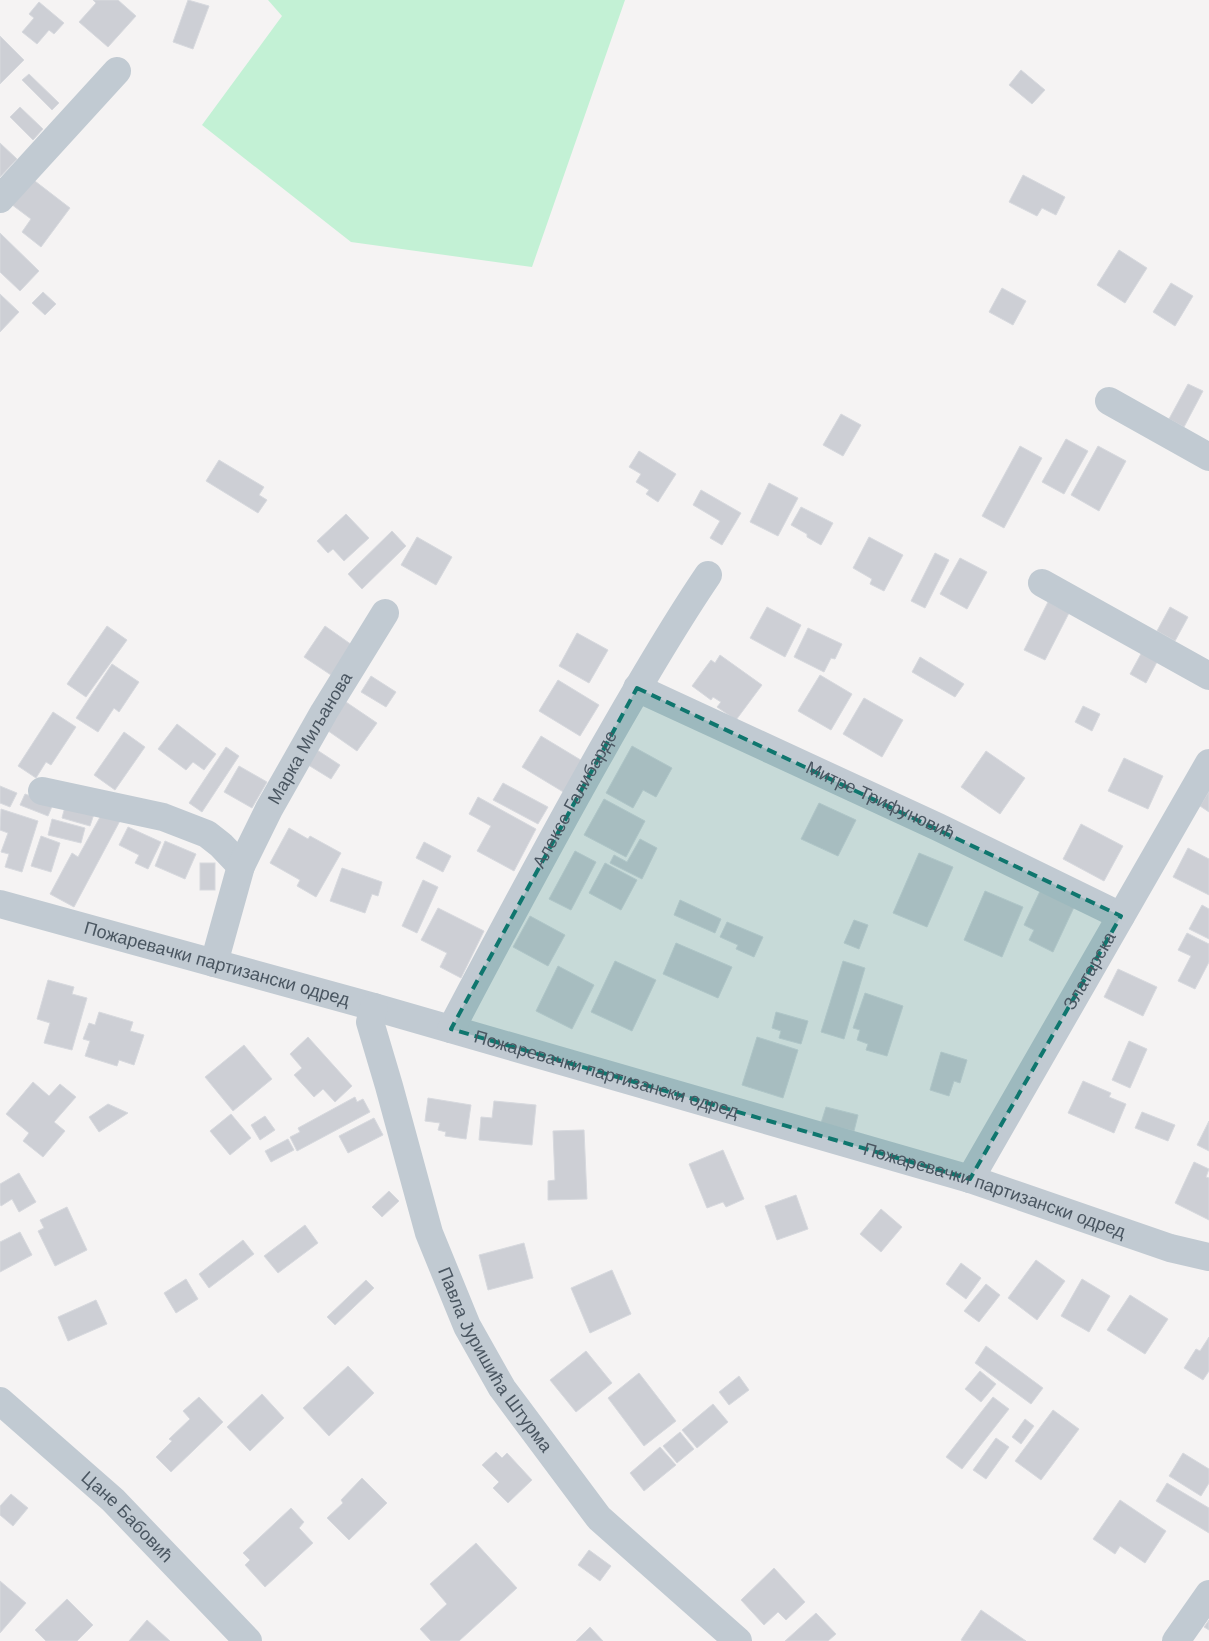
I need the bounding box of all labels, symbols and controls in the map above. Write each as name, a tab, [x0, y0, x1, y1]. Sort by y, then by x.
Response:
street label: Марка Миљанова	[264, 668, 357, 808]
street label: Алексе Галибарде	[529, 727, 621, 871]
street label: Митре Трифуновић	[803, 757, 958, 844]
street label: Пожаревачки партизански одред	[82, 918, 352, 1010]
street label: Златарска	[1059, 928, 1120, 1013]
street label: Пожаревачки партизански одред	[472, 1026, 742, 1122]
street label: Пожаревачки партизански одред	[861, 1139, 1129, 1242]
street label: Павла Јуришића Штурма	[434, 1264, 557, 1457]
street label: Цане Бабовић	[77, 1467, 177, 1566]

